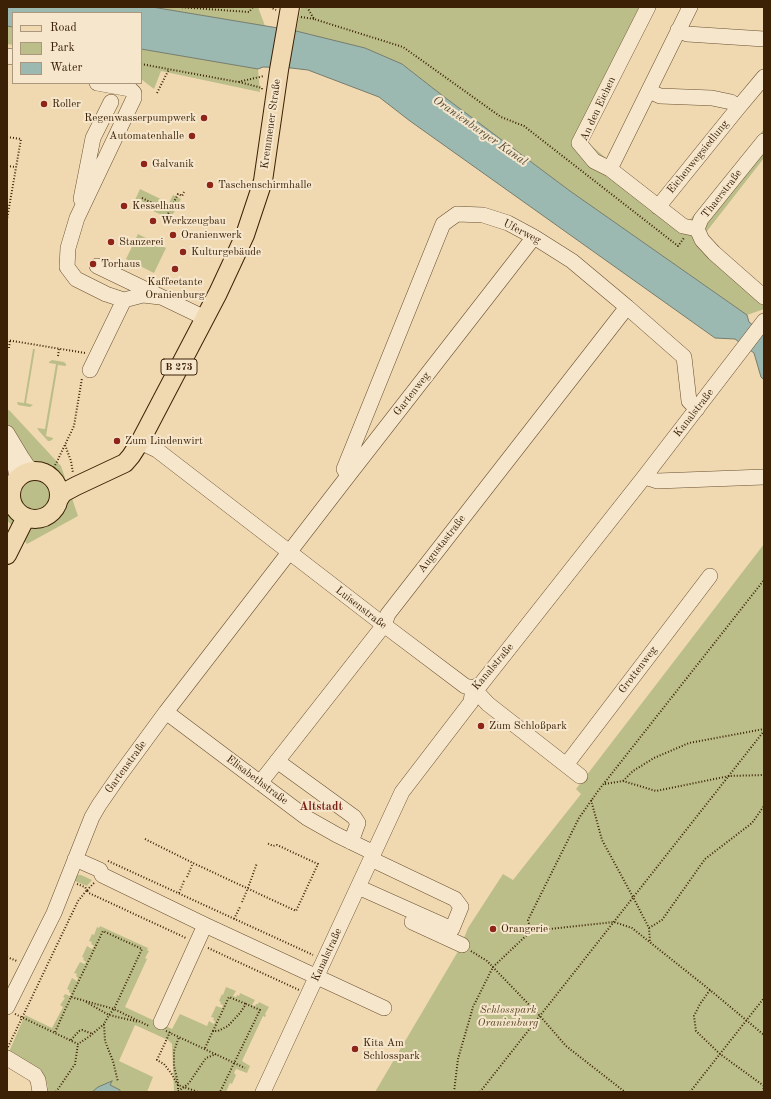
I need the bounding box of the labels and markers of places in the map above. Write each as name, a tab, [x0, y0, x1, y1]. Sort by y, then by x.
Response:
place label: Roller	[52, 97, 81, 111]
marker: Roller	[39, 99, 49, 109]
place label: Regenwasserpumpwerk	[84, 111, 196, 125]
marker: Regenwasserpumpwerk	[199, 113, 209, 123]
place label: Automatenhalle	[109, 129, 184, 143]
marker: Automatenhalle	[187, 131, 197, 141]
place label: Galvanik	[152, 157, 194, 171]
marker: Galvanik	[139, 159, 149, 169]
place label: Taschenschirmhalle	[218, 178, 311, 192]
marker: Taschenschirmhalle	[205, 180, 215, 190]
place label: Kesselhaus	[132, 199, 185, 213]
marker: Kesselhaus	[119, 201, 129, 211]
place label: Werkzeugbau	[161, 214, 226, 228]
marker: Werkzeugbau	[148, 216, 158, 226]
place label: Oranienwerk	[181, 228, 242, 242]
marker: Oranienwerk	[168, 230, 178, 240]
place label: Stanzerei	[119, 235, 163, 249]
marker: Stanzerei	[106, 237, 116, 247]
place label: Kulturgebäude	[191, 245, 261, 259]
marker: Kulturgebäude	[178, 247, 188, 257]
place label: Torhaus	[101, 257, 140, 271]
marker: Torhaus	[88, 259, 98, 269]
marker: Kaffeetante Oranienburg	[170, 264, 180, 274]
place label: Kaffeetante Oranienburg	[145, 275, 205, 301]
place label: Zum Lindenwirt	[125, 434, 203, 448]
marker: Zum Lindenwirt	[112, 436, 122, 446]
place label: Zum Schloßpark	[489, 719, 567, 733]
marker: Zum Schloßpark	[476, 721, 486, 731]
place label: Orangerie	[501, 922, 548, 936]
marker: Orangerie	[488, 924, 498, 934]
place label: Kita Am Schlosspark	[363, 1036, 420, 1062]
marker: Kita Am Schlosspark	[350, 1044, 360, 1054]

